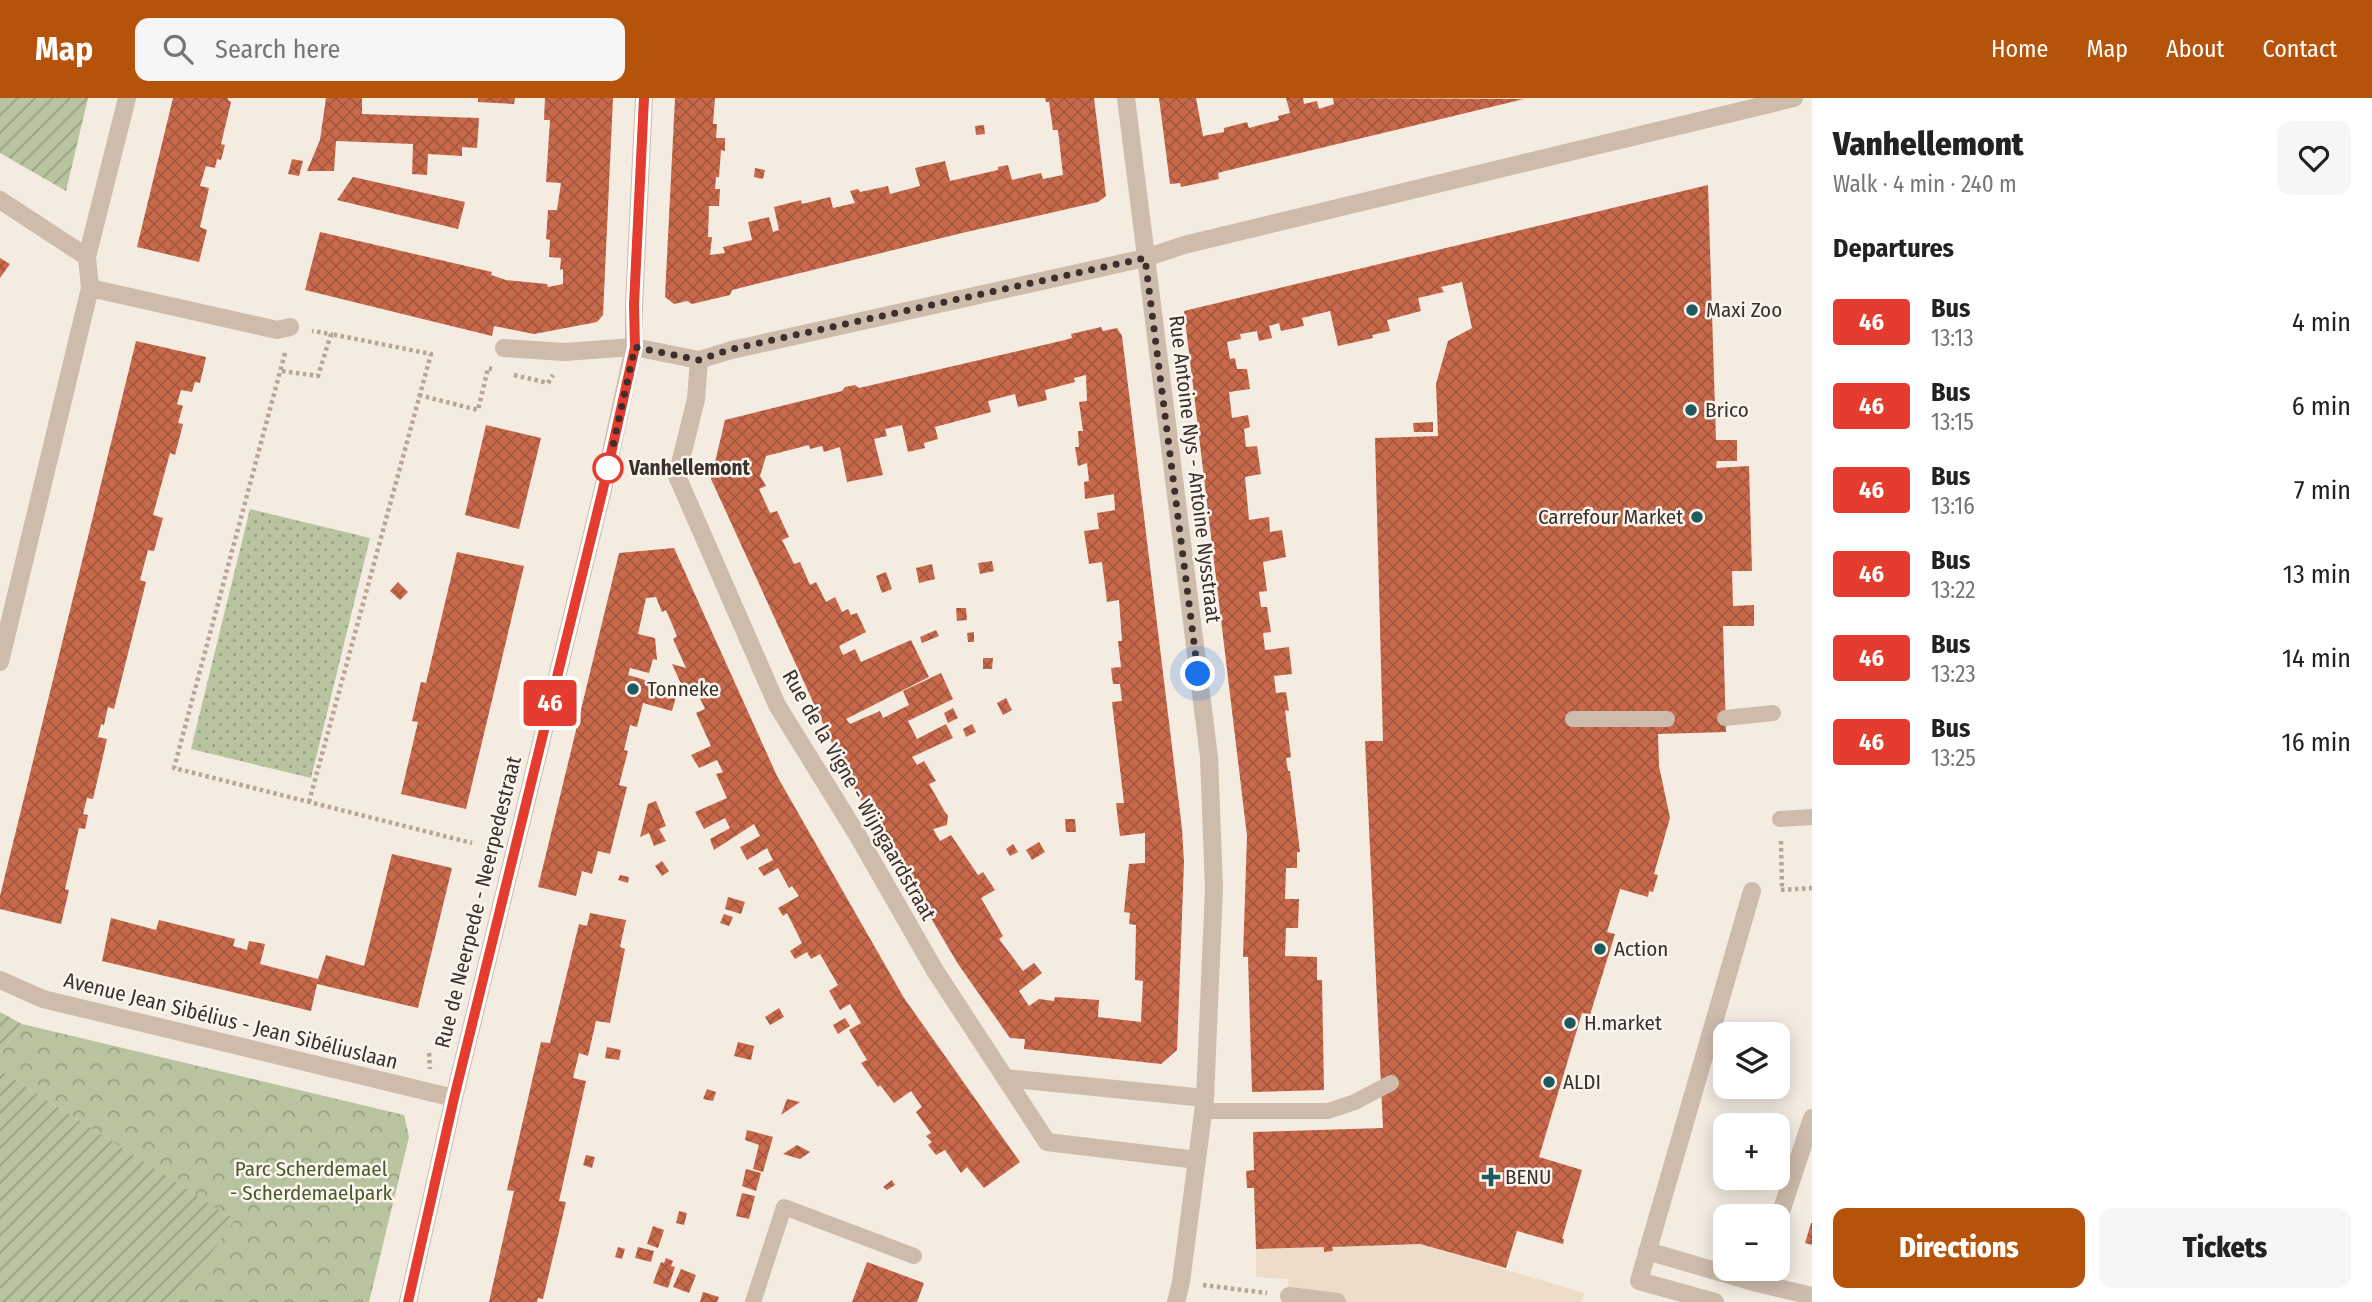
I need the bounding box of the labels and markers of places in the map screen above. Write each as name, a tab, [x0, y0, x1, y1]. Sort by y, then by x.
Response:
place label: Maxi Zoo	[1706, 297, 1782, 323]
marker: Maxi Zoo	[1684, 302, 1700, 318]
place label: Brico	[1705, 397, 1749, 423]
marker: Brico	[1683, 402, 1699, 418]
marker: Vanhellemont	[593, 453, 623, 483]
place label: Vanhellemont	[628, 455, 751, 481]
place label: Carrefour Market	[1538, 504, 1683, 530]
marker: Carrefour Market	[1689, 509, 1705, 525]
place label: Tonneke	[647, 676, 719, 702]
marker: Tonneke	[625, 681, 641, 697]
place label: Action	[1614, 936, 1668, 962]
marker: Action	[1592, 941, 1608, 957]
place label: H.market	[1584, 1010, 1662, 1036]
marker: H.market	[1562, 1015, 1578, 1031]
place label: ALDI	[1563, 1069, 1601, 1095]
marker: ALDI	[1541, 1074, 1557, 1090]
place label: BENU	[1505, 1164, 1551, 1190]
marker: BENU	[1483, 1169, 1499, 1185]

